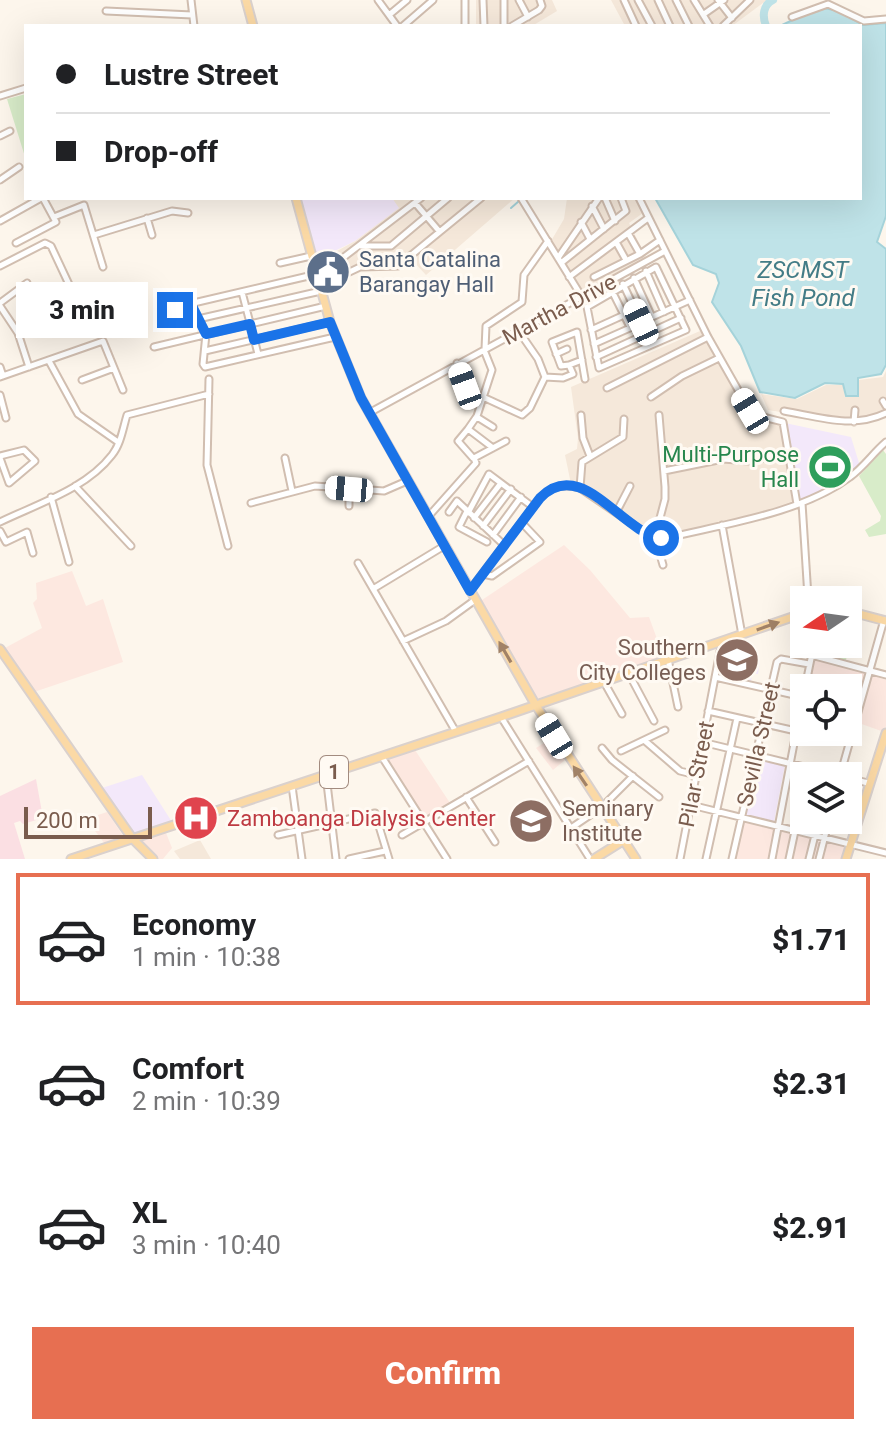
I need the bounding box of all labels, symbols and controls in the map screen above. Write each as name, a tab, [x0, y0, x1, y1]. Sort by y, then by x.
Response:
text: Lustre Street	[104, 57, 279, 92]
text: Drop-off	[104, 134, 218, 169]
place label: Santa Catalina Barangay Hall	[359, 247, 501, 297]
public building icon: Santa Catalina Barangay Hall	[304, 248, 352, 296]
water label: ZSCMST Fish Pond	[751, 256, 855, 312]
street label: Martha Drive	[498, 269, 620, 350]
callout: 3 min	[15, 282, 147, 338]
route end	[157, 292, 193, 328]
text: 3 min	[49, 295, 115, 325]
car	[620, 295, 662, 349]
car	[446, 359, 484, 413]
car	[727, 384, 773, 438]
place label: Multi-Purpose Hall	[662, 442, 799, 492]
sports icon: Multi-Purpose Hall	[806, 443, 854, 491]
car	[324, 475, 374, 503]
route start	[643, 520, 679, 556]
north arrow	[790, 586, 862, 658]
map controls	[790, 586, 862, 834]
one-way arrow	[756, 619, 780, 631]
place label: Southern City Colleges	[579, 635, 706, 685]
school or university icon: Southern City Colleges	[713, 636, 761, 684]
one-way arrow	[498, 641, 511, 664]
button: locate	[790, 674, 862, 746]
street label: Sevilla Street	[732, 680, 785, 809]
car	[531, 709, 577, 763]
street label: Pilar Street	[674, 719, 719, 829]
road number: 1	[320, 756, 348, 788]
button: layers	[790, 762, 862, 834]
one-way arrow	[573, 765, 588, 786]
hospital icon: Zamboanga Dialysis Center	[172, 794, 220, 842]
place label: Seminary Institute	[562, 796, 654, 846]
school or university icon: Seminary Institute	[507, 797, 555, 845]
scale bar	[24, 803, 152, 839]
place label: Zamboanga Dialysis Center	[227, 806, 496, 831]
text: 200 m	[36, 808, 98, 833]
icon: car	[36, 903, 108, 975]
text: Economy	[132, 907, 256, 942]
text: $1.71	[772, 922, 850, 957]
text: 1 min · 10:38	[132, 942, 281, 972]
icon: car	[36, 1047, 108, 1119]
text: Comfort	[132, 1051, 244, 1086]
text: $2.31	[772, 1066, 850, 1101]
text: 2 min · 10:39	[132, 1086, 281, 1116]
icon: car	[36, 1191, 108, 1263]
text: XL	[132, 1195, 167, 1230]
text: $2.91	[772, 1210, 850, 1245]
text: 3 min · 10:40	[132, 1230, 281, 1260]
button: Confirm	[32, 1327, 854, 1419]

